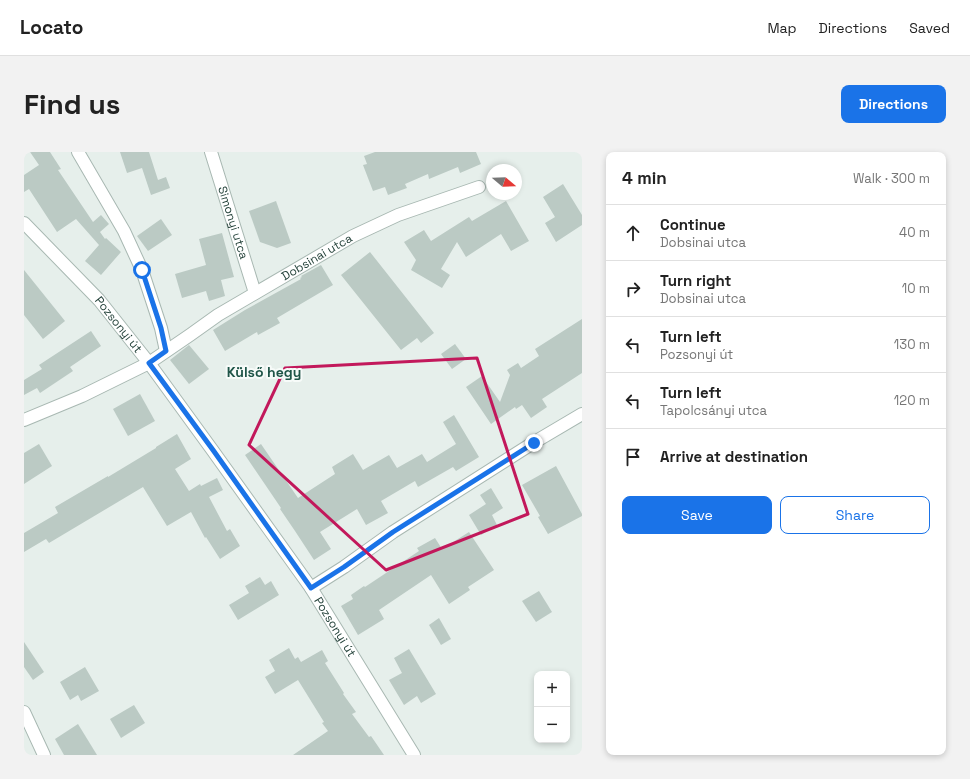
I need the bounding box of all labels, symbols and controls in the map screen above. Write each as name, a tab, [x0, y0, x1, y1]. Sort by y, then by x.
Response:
text: Locato	[20, 15, 83, 40]
text: Map	[767, 19, 797, 37]
text: Directions	[819, 19, 887, 37]
text: Saved	[909, 19, 950, 37]
button: Directions	[841, 85, 946, 123]
text: Find us	[24, 86, 121, 122]
north arrow	[486, 164, 522, 200]
text: 4 min	[622, 167, 667, 189]
text: Walk · 300 m	[853, 170, 930, 187]
street label: Simonyi utca	[214, 184, 252, 261]
text: Continue	[660, 215, 726, 234]
icon: ahead	[622, 222, 644, 244]
text: 40 m	[899, 224, 930, 241]
street label: Dobsinai utca	[278, 230, 355, 284]
text: Dobsinai utca	[660, 234, 746, 251]
route start	[133, 261, 151, 279]
text: Turn right	[660, 271, 731, 290]
icon: right	[622, 278, 644, 300]
text: 10 m	[902, 280, 930, 297]
text: Dobsinai utca	[660, 290, 746, 307]
street label: Pozsonyi út	[91, 293, 146, 356]
text: Turn left	[660, 327, 722, 346]
icon: left	[622, 334, 644, 356]
text: 130 m	[894, 336, 930, 353]
text: Pozsonyi út	[660, 346, 733, 363]
district label: Külső hegy	[227, 363, 301, 381]
text: Turn left	[660, 383, 722, 402]
icon: left	[622, 390, 644, 412]
text: 120 m	[894, 392, 930, 409]
text: Tapolcsányi utca	[660, 402, 767, 419]
route end	[525, 434, 543, 452]
icon: arrive	[622, 446, 644, 468]
text: Arrive at destination	[660, 447, 808, 466]
button: Save	[622, 496, 772, 534]
button: Share	[780, 496, 930, 534]
street label: Pozsonyi út	[310, 594, 360, 660]
map controls	[534, 671, 570, 743]
button: +	[534, 671, 570, 707]
button: −	[534, 707, 570, 743]

